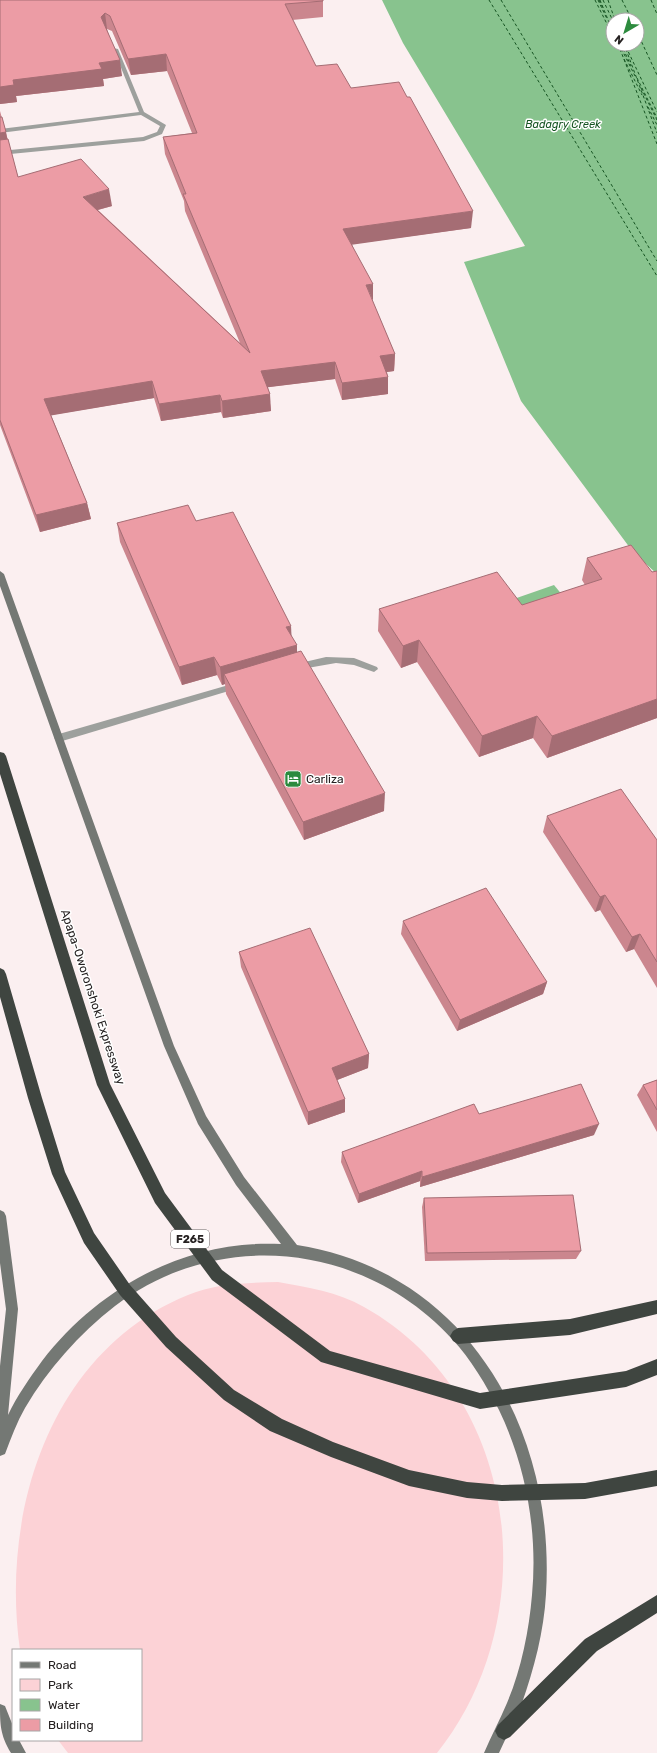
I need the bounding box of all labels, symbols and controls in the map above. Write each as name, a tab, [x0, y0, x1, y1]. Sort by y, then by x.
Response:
north arrow	[605, 12, 645, 52]
text: N	[612, 32, 626, 47]
water label: Badagry Creek	[525, 118, 601, 131]
hotel icon: Carliza	[283, 769, 303, 789]
place label: Carliza	[306, 772, 344, 786]
street label: Apapa-Oworonshoki Expressway	[58, 908, 128, 1087]
road number: F265	[171, 1230, 209, 1248]
legend	[12, 1649, 142, 1741]
text: Road	[48, 1658, 76, 1672]
text: Park	[48, 1678, 74, 1692]
text: Water	[48, 1698, 80, 1712]
text: Building	[48, 1718, 94, 1732]

